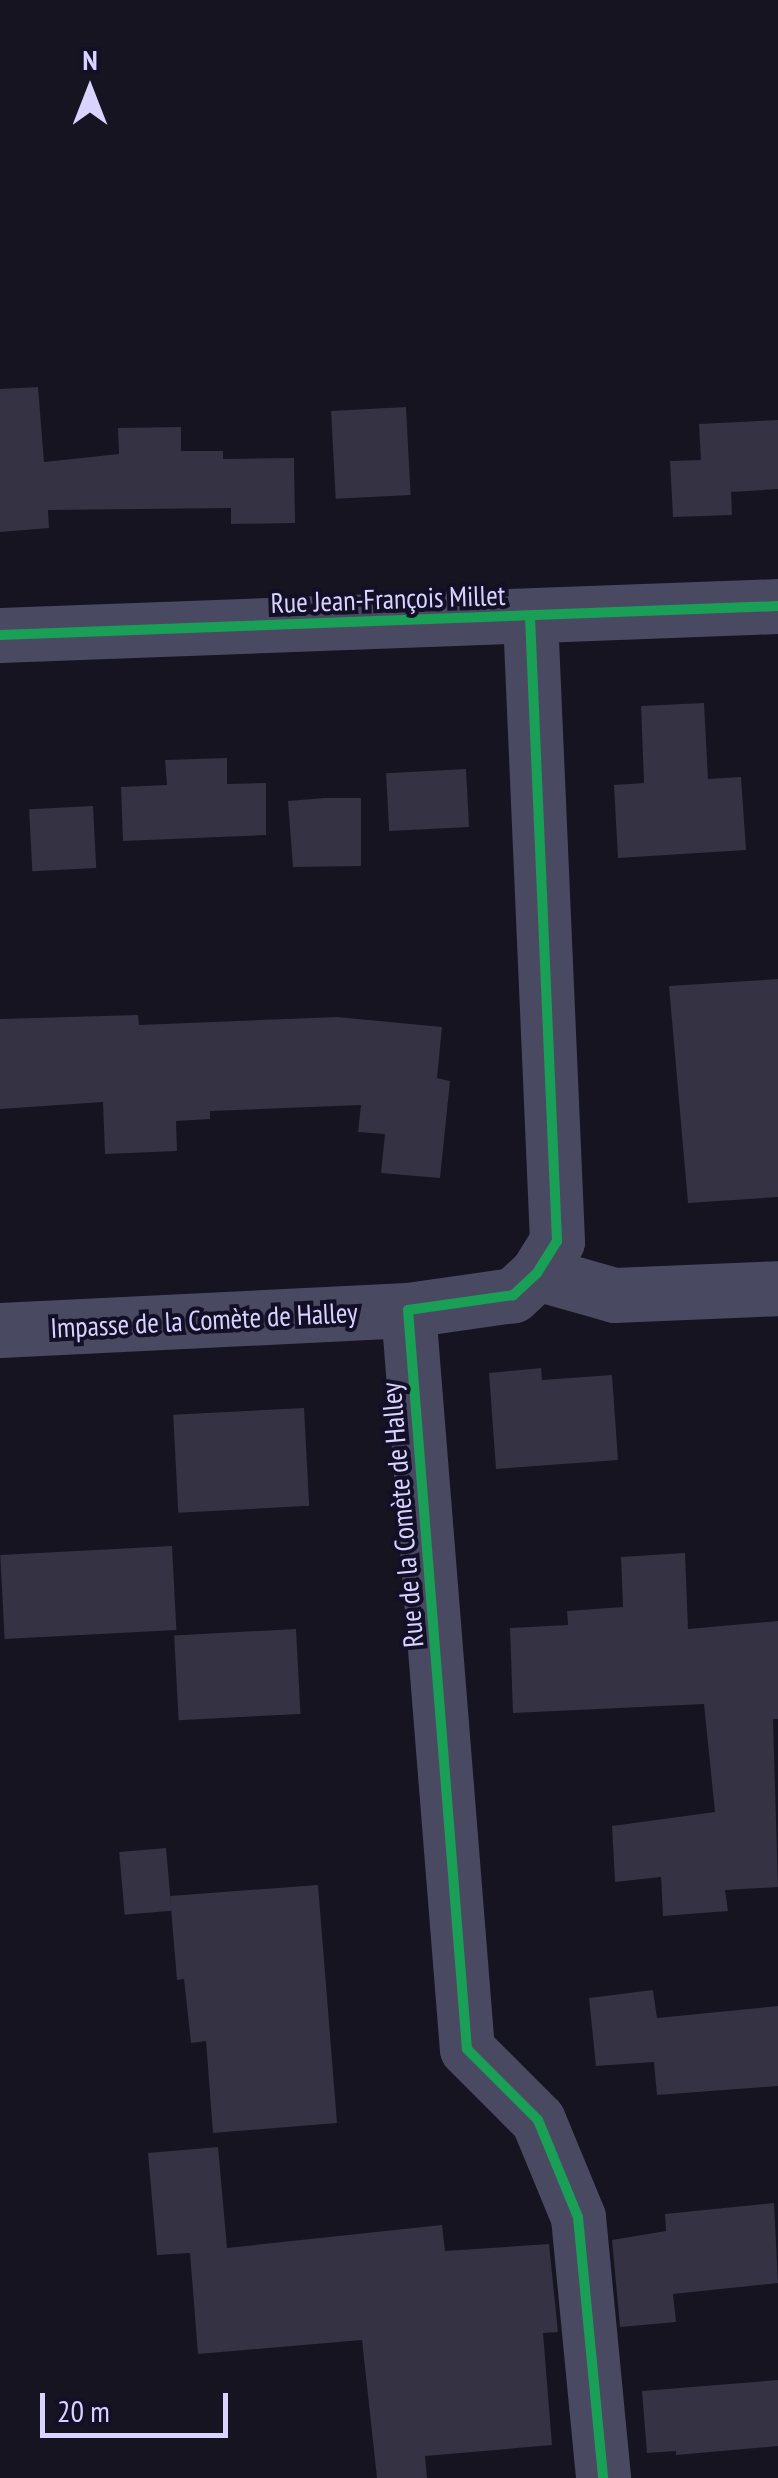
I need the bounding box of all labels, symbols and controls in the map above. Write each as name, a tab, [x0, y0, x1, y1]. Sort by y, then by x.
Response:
north arrow	[40, 40, 140, 140]
text: N	[82, 41, 98, 78]
street label: Rue Jean-François Millet	[270, 578, 506, 620]
street label: Impasse de la Comète de Halley	[50, 1295, 358, 1345]
street label: Rue de la Comète de Halley	[374, 1381, 430, 1649]
scale bar	[45, 2373, 232, 2435]
text: 20 m	[57, 2391, 110, 2430]

